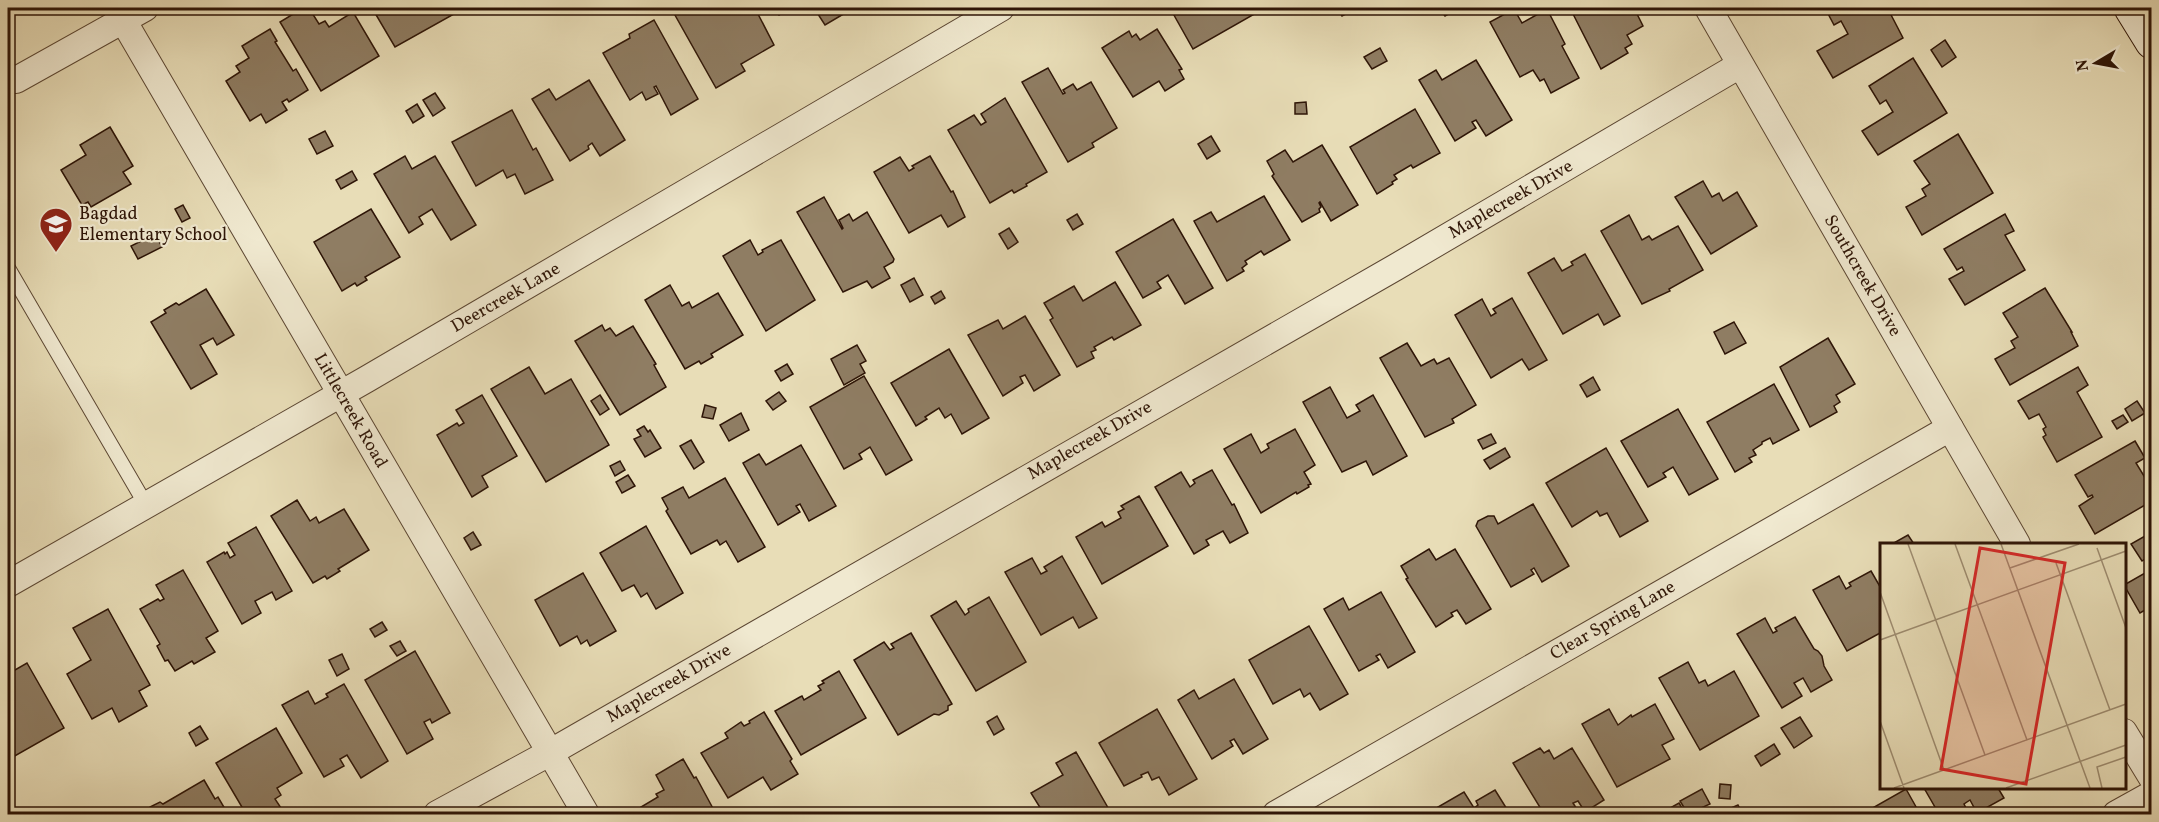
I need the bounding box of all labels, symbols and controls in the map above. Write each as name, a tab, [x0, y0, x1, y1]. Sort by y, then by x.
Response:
north arrow	[2066, 33, 2126, 93]
text: N	[2071, 57, 2095, 73]
street label: Maplecreek Drive	[1444, 154, 1578, 246]
place label: Bagdad Elementary School	[79, 202, 227, 248]
school or university icon: Bagdad Elementary School	[38, 206, 74, 253]
street label: Southcreek Drive	[1817, 211, 1907, 341]
street label: Deercreek Lane	[447, 257, 565, 339]
street label: Littlecreek Road	[307, 349, 393, 473]
street label: Maplecreek Drive	[1023, 395, 1157, 487]
inset map	[1880, 543, 2126, 789]
street label: Clear Spring Lane	[1546, 575, 1680, 667]
street label: Maplecreek Drive	[602, 638, 736, 730]

